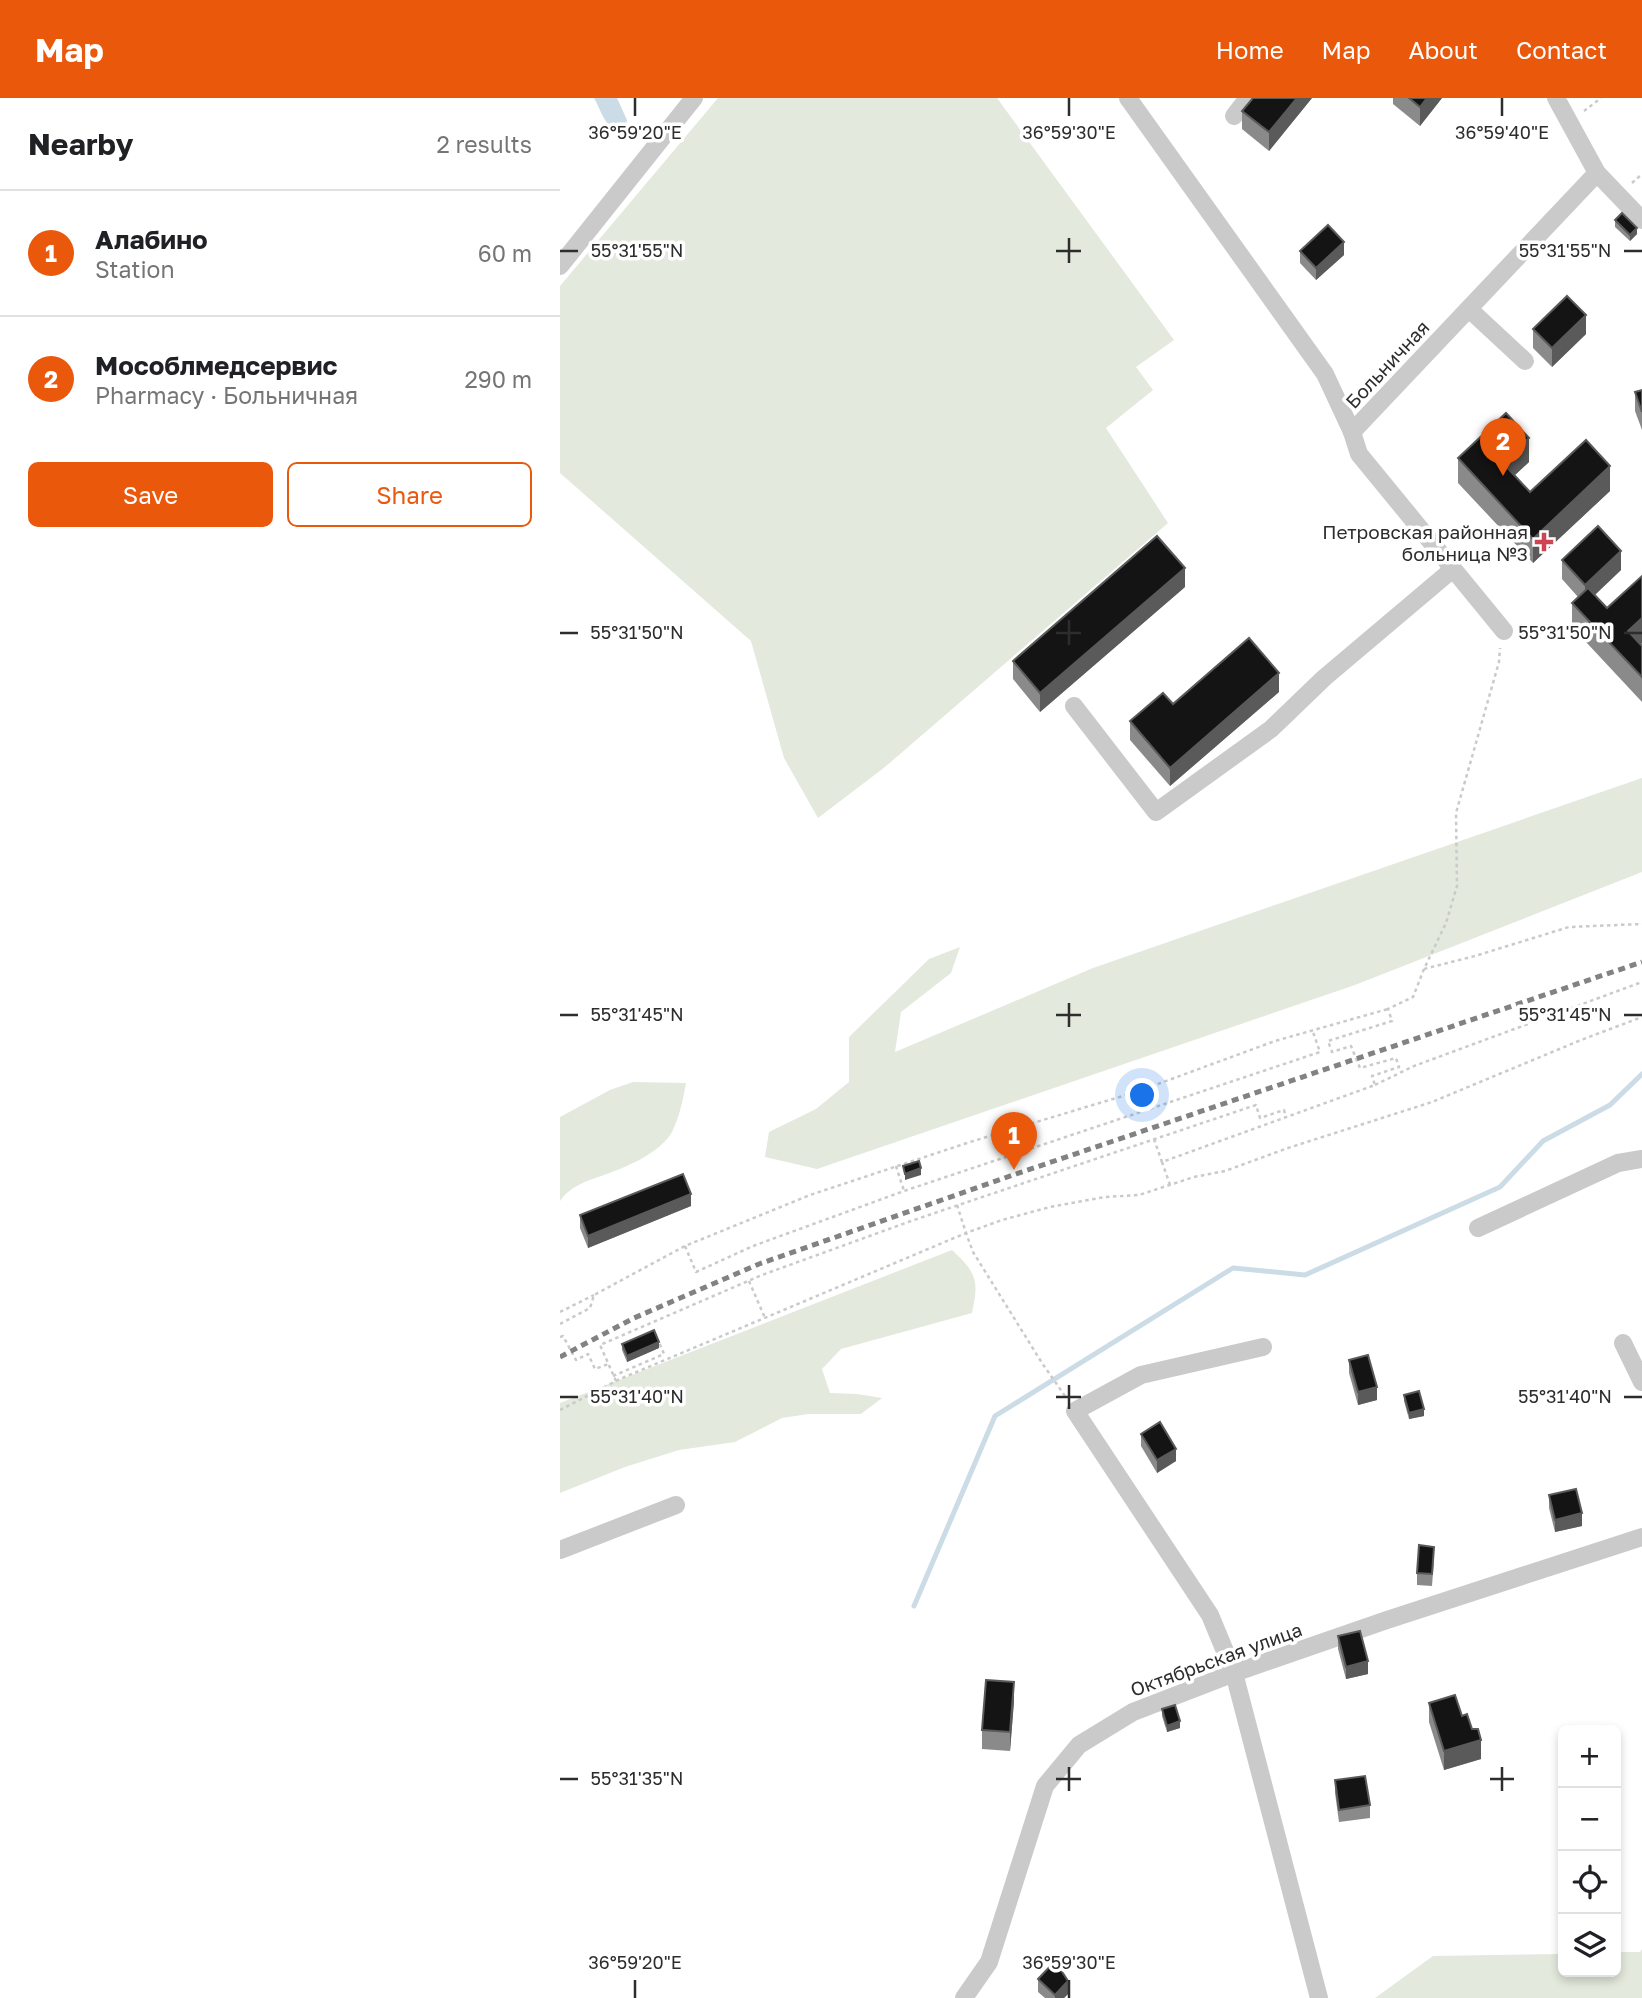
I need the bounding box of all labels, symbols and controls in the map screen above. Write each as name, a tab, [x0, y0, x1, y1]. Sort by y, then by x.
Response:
text: Map	[35, 30, 104, 69]
text: Home	[1216, 35, 1284, 64]
text: Map	[1322, 35, 1371, 64]
text: About	[1409, 35, 1478, 64]
text: Contact	[1516, 35, 1607, 64]
text: 36°59'20"E	[588, 121, 682, 143]
text: 36°59'30"E	[1022, 121, 1116, 143]
text: 36°59'40"E	[1455, 121, 1549, 143]
text: Nearby	[28, 126, 133, 162]
text: 2 results	[436, 130, 532, 158]
text: Алабино	[95, 224, 208, 255]
text: 1	[45, 239, 57, 267]
text: 60 m	[478, 239, 532, 267]
text: 55°31'55"N	[591, 239, 683, 261]
text: 55°31'55"N	[1519, 239, 1611, 261]
text: Station	[95, 255, 175, 283]
street label: Больничная	[1340, 315, 1434, 413]
text: Мособлмедсервис	[95, 350, 337, 381]
text: 2	[44, 365, 58, 393]
text: 290 m	[464, 365, 532, 393]
text: Pharmacy · Больничная	[95, 381, 358, 409]
pin: 2	[1480, 418, 1526, 476]
button: Save	[28, 462, 273, 527]
button: Share	[287, 462, 532, 527]
place label: Петровская районная больница №3	[1322, 520, 1528, 565]
marker: Петровская районная больница №3	[1534, 532, 1554, 552]
text: 55°31'50"N	[590, 621, 684, 643]
text: 55°31'50"N	[1518, 621, 1612, 643]
text: 55°31'45"N	[590, 1003, 684, 1025]
text: 55°31'45"N	[1518, 1003, 1612, 1025]
your location	[1125, 1078, 1159, 1112]
pin: 1	[991, 1112, 1037, 1170]
text: 55°31'40"N	[590, 1385, 684, 1407]
text: 55°31'40"N	[1518, 1385, 1612, 1407]
street label: Октябрьская улица	[1127, 1617, 1305, 1701]
map controls	[1558, 1725, 1621, 1977]
button: +	[1558, 1725, 1621, 1788]
text: 55°31'35"N	[591, 1767, 683, 1789]
button: −	[1558, 1788, 1621, 1851]
button: locate	[1558, 1851, 1621, 1914]
button: layers	[1558, 1914, 1621, 1977]
text: 36°59'20"E	[588, 1951, 682, 1973]
text: 36°59'30"E	[1022, 1951, 1116, 1973]

